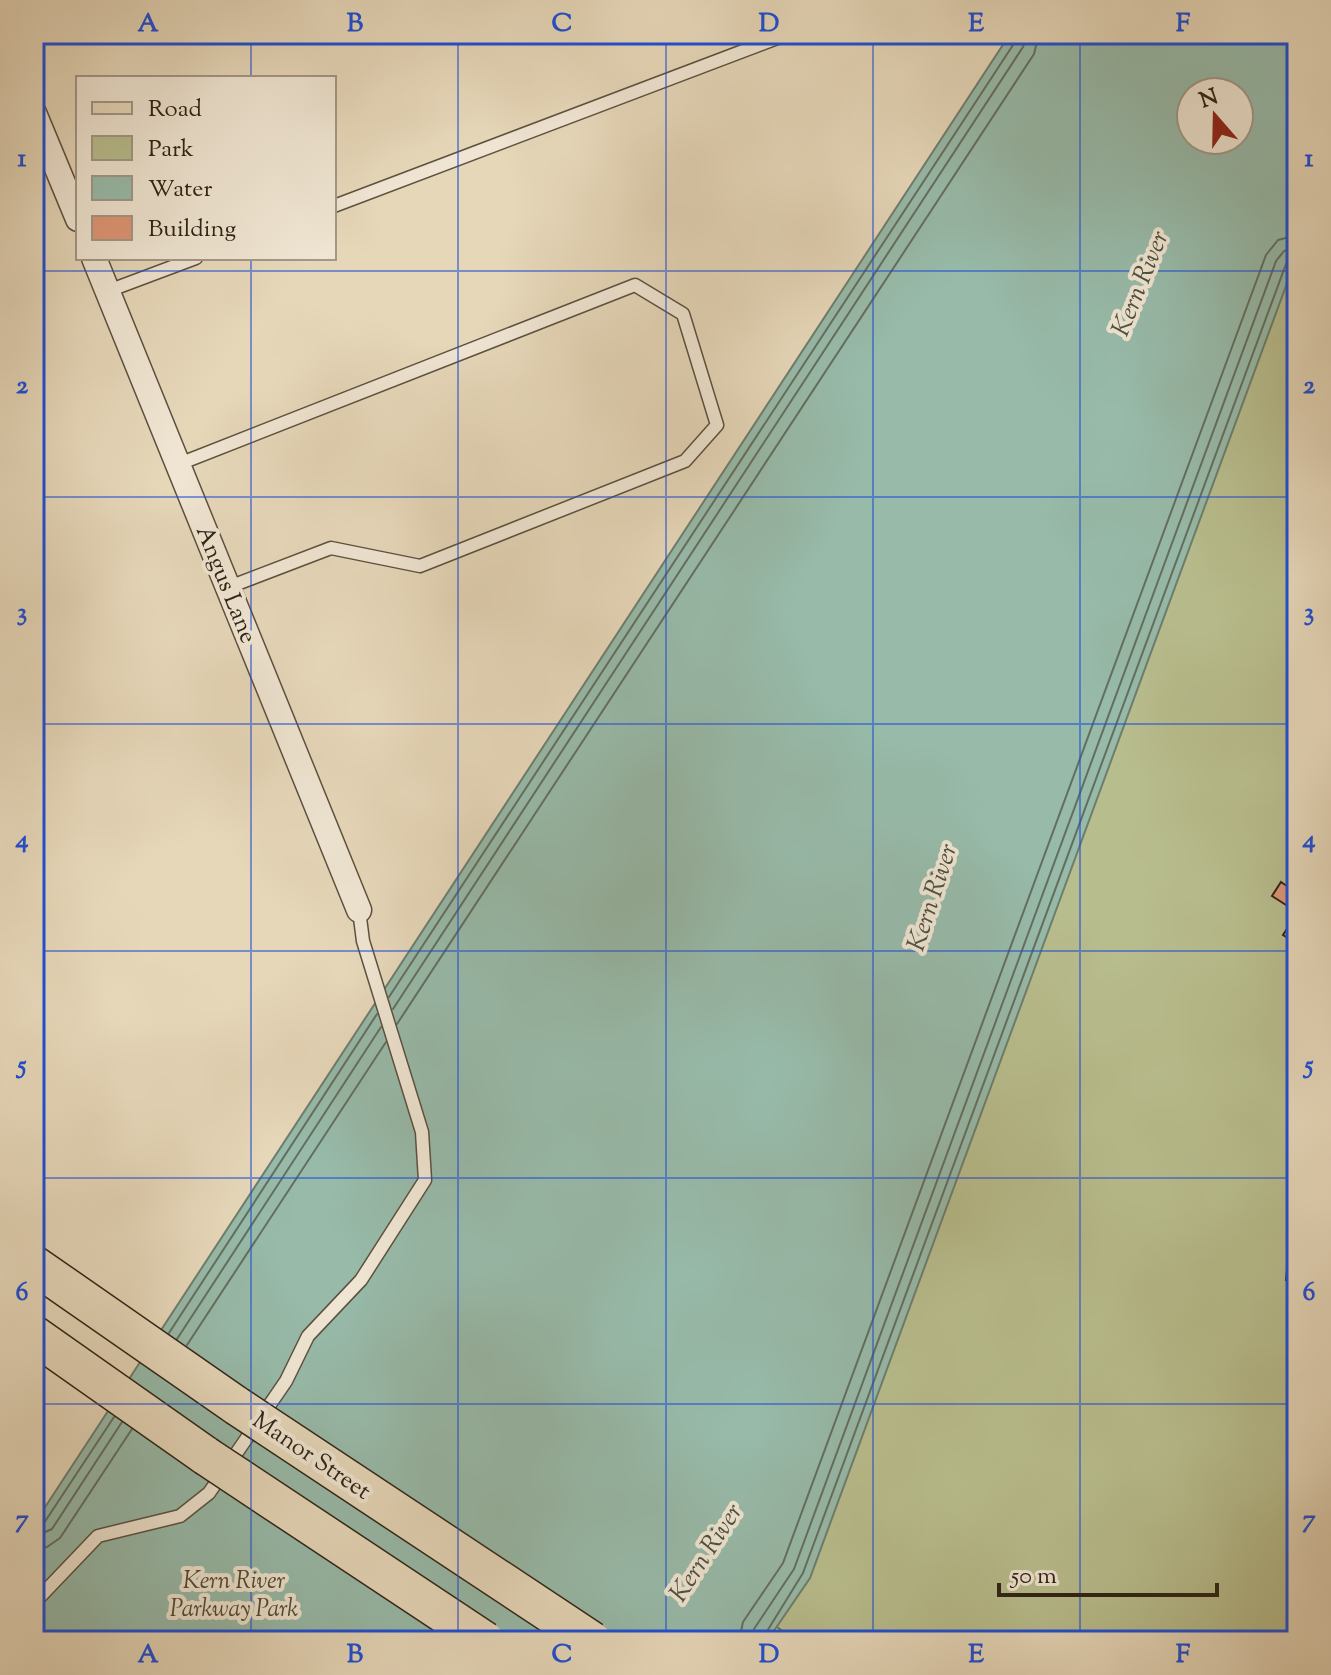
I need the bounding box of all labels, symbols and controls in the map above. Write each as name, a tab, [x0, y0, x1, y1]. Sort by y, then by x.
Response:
text: A	[137, 6, 159, 43]
text: B	[347, 6, 364, 43]
text: C	[552, 6, 572, 43]
text: D	[759, 6, 779, 43]
text: E	[968, 6, 984, 43]
text: F	[1176, 6, 1191, 43]
legend	[76, 76, 336, 260]
north arrow	[1175, 76, 1255, 156]
text: N	[1195, 82, 1223, 118]
text: Road	[148, 93, 202, 127]
text: Park	[148, 133, 194, 167]
text: 1	[18, 141, 27, 178]
text: 1	[1305, 141, 1314, 178]
text: Water	[148, 173, 212, 207]
text: Building	[148, 213, 237, 247]
water label: Kern River	[1103, 226, 1179, 342]
text: 2	[16, 368, 29, 405]
text: 2	[1303, 368, 1316, 405]
street label: Angus Lane	[186, 521, 264, 649]
text: 3	[17, 595, 27, 632]
text: 3	[1304, 595, 1314, 632]
text: 4	[14, 822, 29, 859]
text: 4	[1301, 822, 1316, 859]
water label: Kern River	[899, 839, 968, 956]
text: 5	[16, 1048, 27, 1085]
text: 5	[1303, 1048, 1314, 1085]
text: 6	[16, 1275, 29, 1312]
text: 6	[1303, 1275, 1316, 1312]
street label: Manor Street	[245, 1404, 377, 1509]
water label: Kern River	[661, 1497, 753, 1610]
text: 7	[15, 1502, 29, 1539]
text: 7	[1302, 1502, 1316, 1539]
scale bar	[999, 1547, 1217, 1597]
text: 50 m	[1009, 1560, 1057, 1594]
park label: Kern River Parkway Park	[170, 1565, 298, 1627]
text: A	[137, 1637, 159, 1674]
text: B	[347, 1637, 364, 1674]
text: C	[552, 1637, 572, 1674]
text: D	[759, 1637, 779, 1674]
text: E	[968, 1637, 984, 1674]
text: F	[1176, 1637, 1191, 1674]

